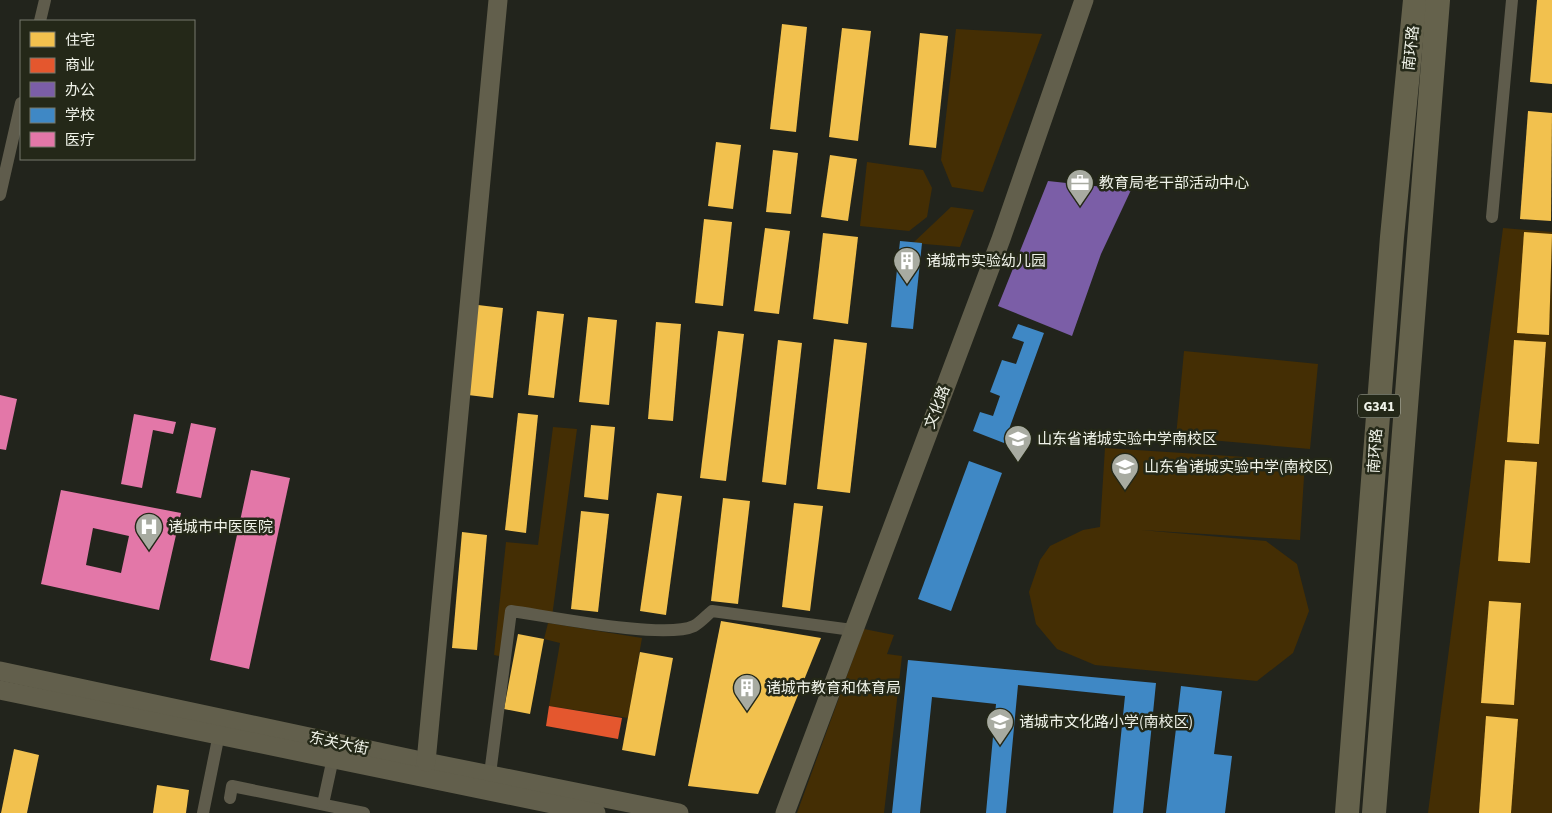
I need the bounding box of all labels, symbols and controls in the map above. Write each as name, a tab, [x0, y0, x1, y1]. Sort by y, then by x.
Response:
legend	[20, 20, 195, 160]
street label: 南环路	[1399, 25, 1424, 72]
text: 住宅	[65, 30, 95, 51]
text: 商业	[65, 55, 95, 76]
text: 办公	[65, 80, 95, 101]
text: 学校	[65, 105, 95, 126]
text: 医疗	[65, 130, 95, 151]
office icon: 教育局老干部活动中心	[1065, 168, 1095, 207]
place label: 教育局老干部活动中心	[1099, 173, 1249, 194]
building icon: 诸城市实验幼儿园	[892, 246, 922, 285]
place label: 诸城市实验幼儿园	[926, 251, 1046, 272]
street label: 文化路	[920, 382, 955, 432]
road number: G341	[1358, 394, 1400, 418]
school or university icon: 山东省诸城实验中学南校区	[1003, 424, 1033, 463]
street label: 南环路	[1363, 428, 1388, 474]
place label: 山东省诸城实验中学南校区	[1037, 429, 1217, 450]
school or university icon: 山东省诸城实验中学(南校区)	[1110, 452, 1140, 491]
place label: 山东省诸城实验中学(南校区)	[1144, 457, 1333, 478]
hospital icon: 诸城市中医医院	[134, 512, 164, 551]
place label: 诸城市中医医院	[168, 517, 273, 538]
building icon: 诸城市教育和体育局	[732, 673, 762, 712]
place label: 诸城市教育和体育局	[766, 678, 901, 699]
school or university icon: 诸城市文化路小学(南校区)	[985, 707, 1015, 746]
place label: 诸城市文化路小学(南校区)	[1019, 712, 1193, 733]
street label: 东关大街	[307, 727, 370, 760]

